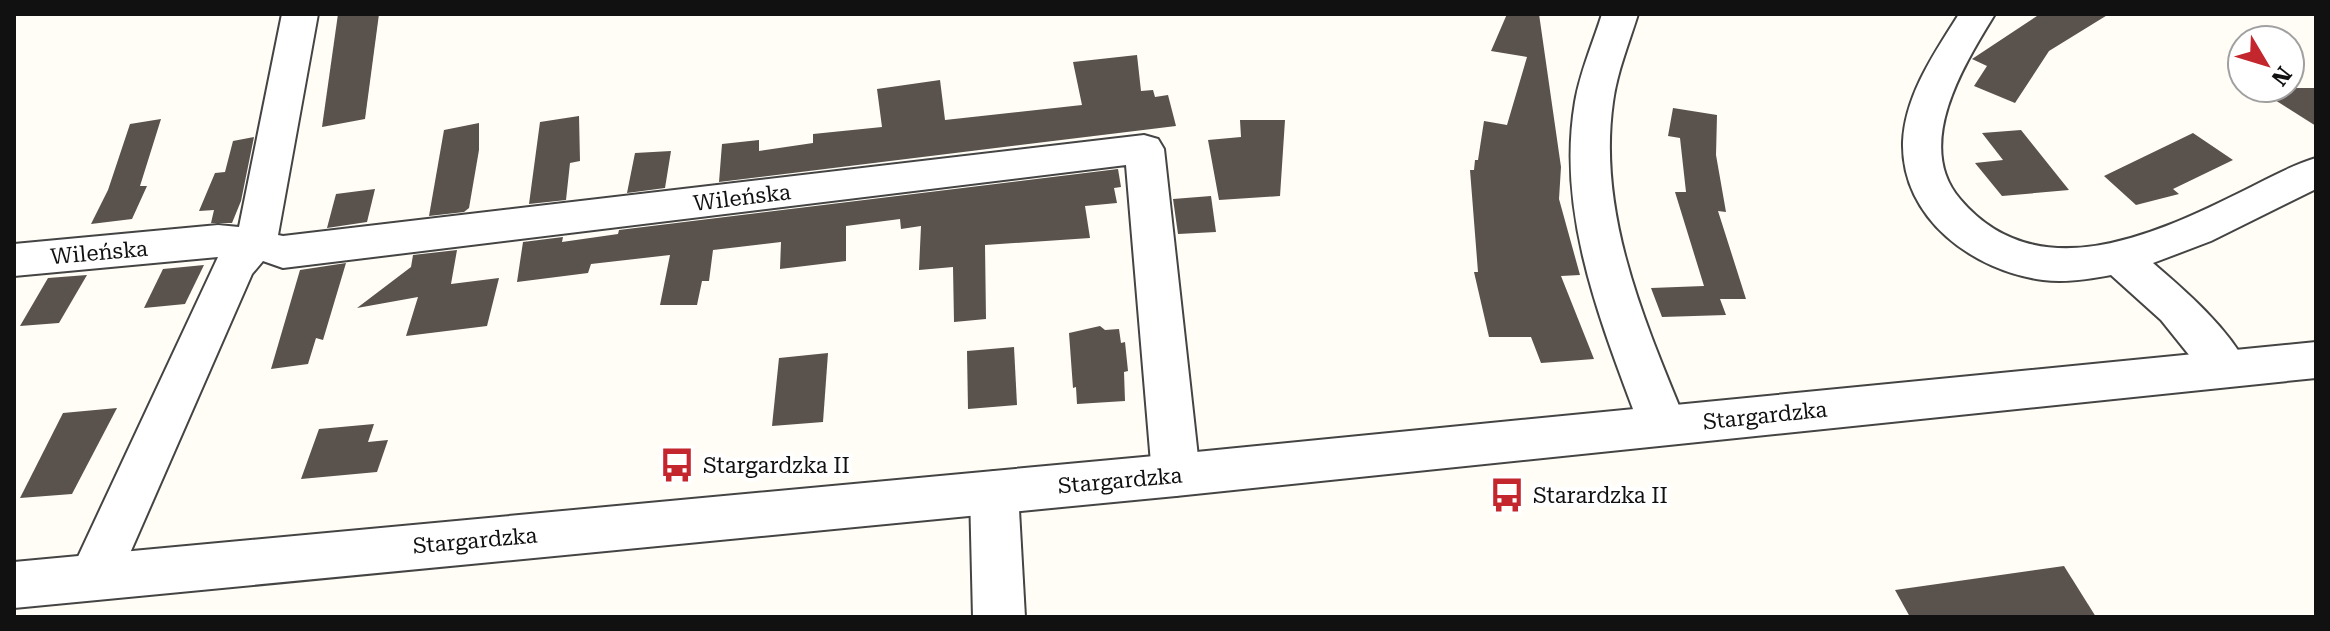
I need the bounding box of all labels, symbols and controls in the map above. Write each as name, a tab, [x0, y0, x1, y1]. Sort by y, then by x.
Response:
north arrow	[2226, 24, 2306, 104]
text: N	[2266, 62, 2296, 90]
street label: Wileńska	[692, 179, 792, 216]
street label: Wileńska	[49, 236, 149, 269]
street label: Stargardzka	[1702, 397, 1828, 434]
bus stop icon: Stargardzka II	[658, 446, 696, 484]
place label: Stargardzka II	[703, 453, 850, 478]
street label: Stargardzka	[1057, 463, 1183, 498]
bus stop icon: Starardzka II	[1488, 476, 1526, 514]
place label: Starardzka II	[1533, 483, 1668, 508]
street label: Stargardzka	[412, 523, 538, 558]

